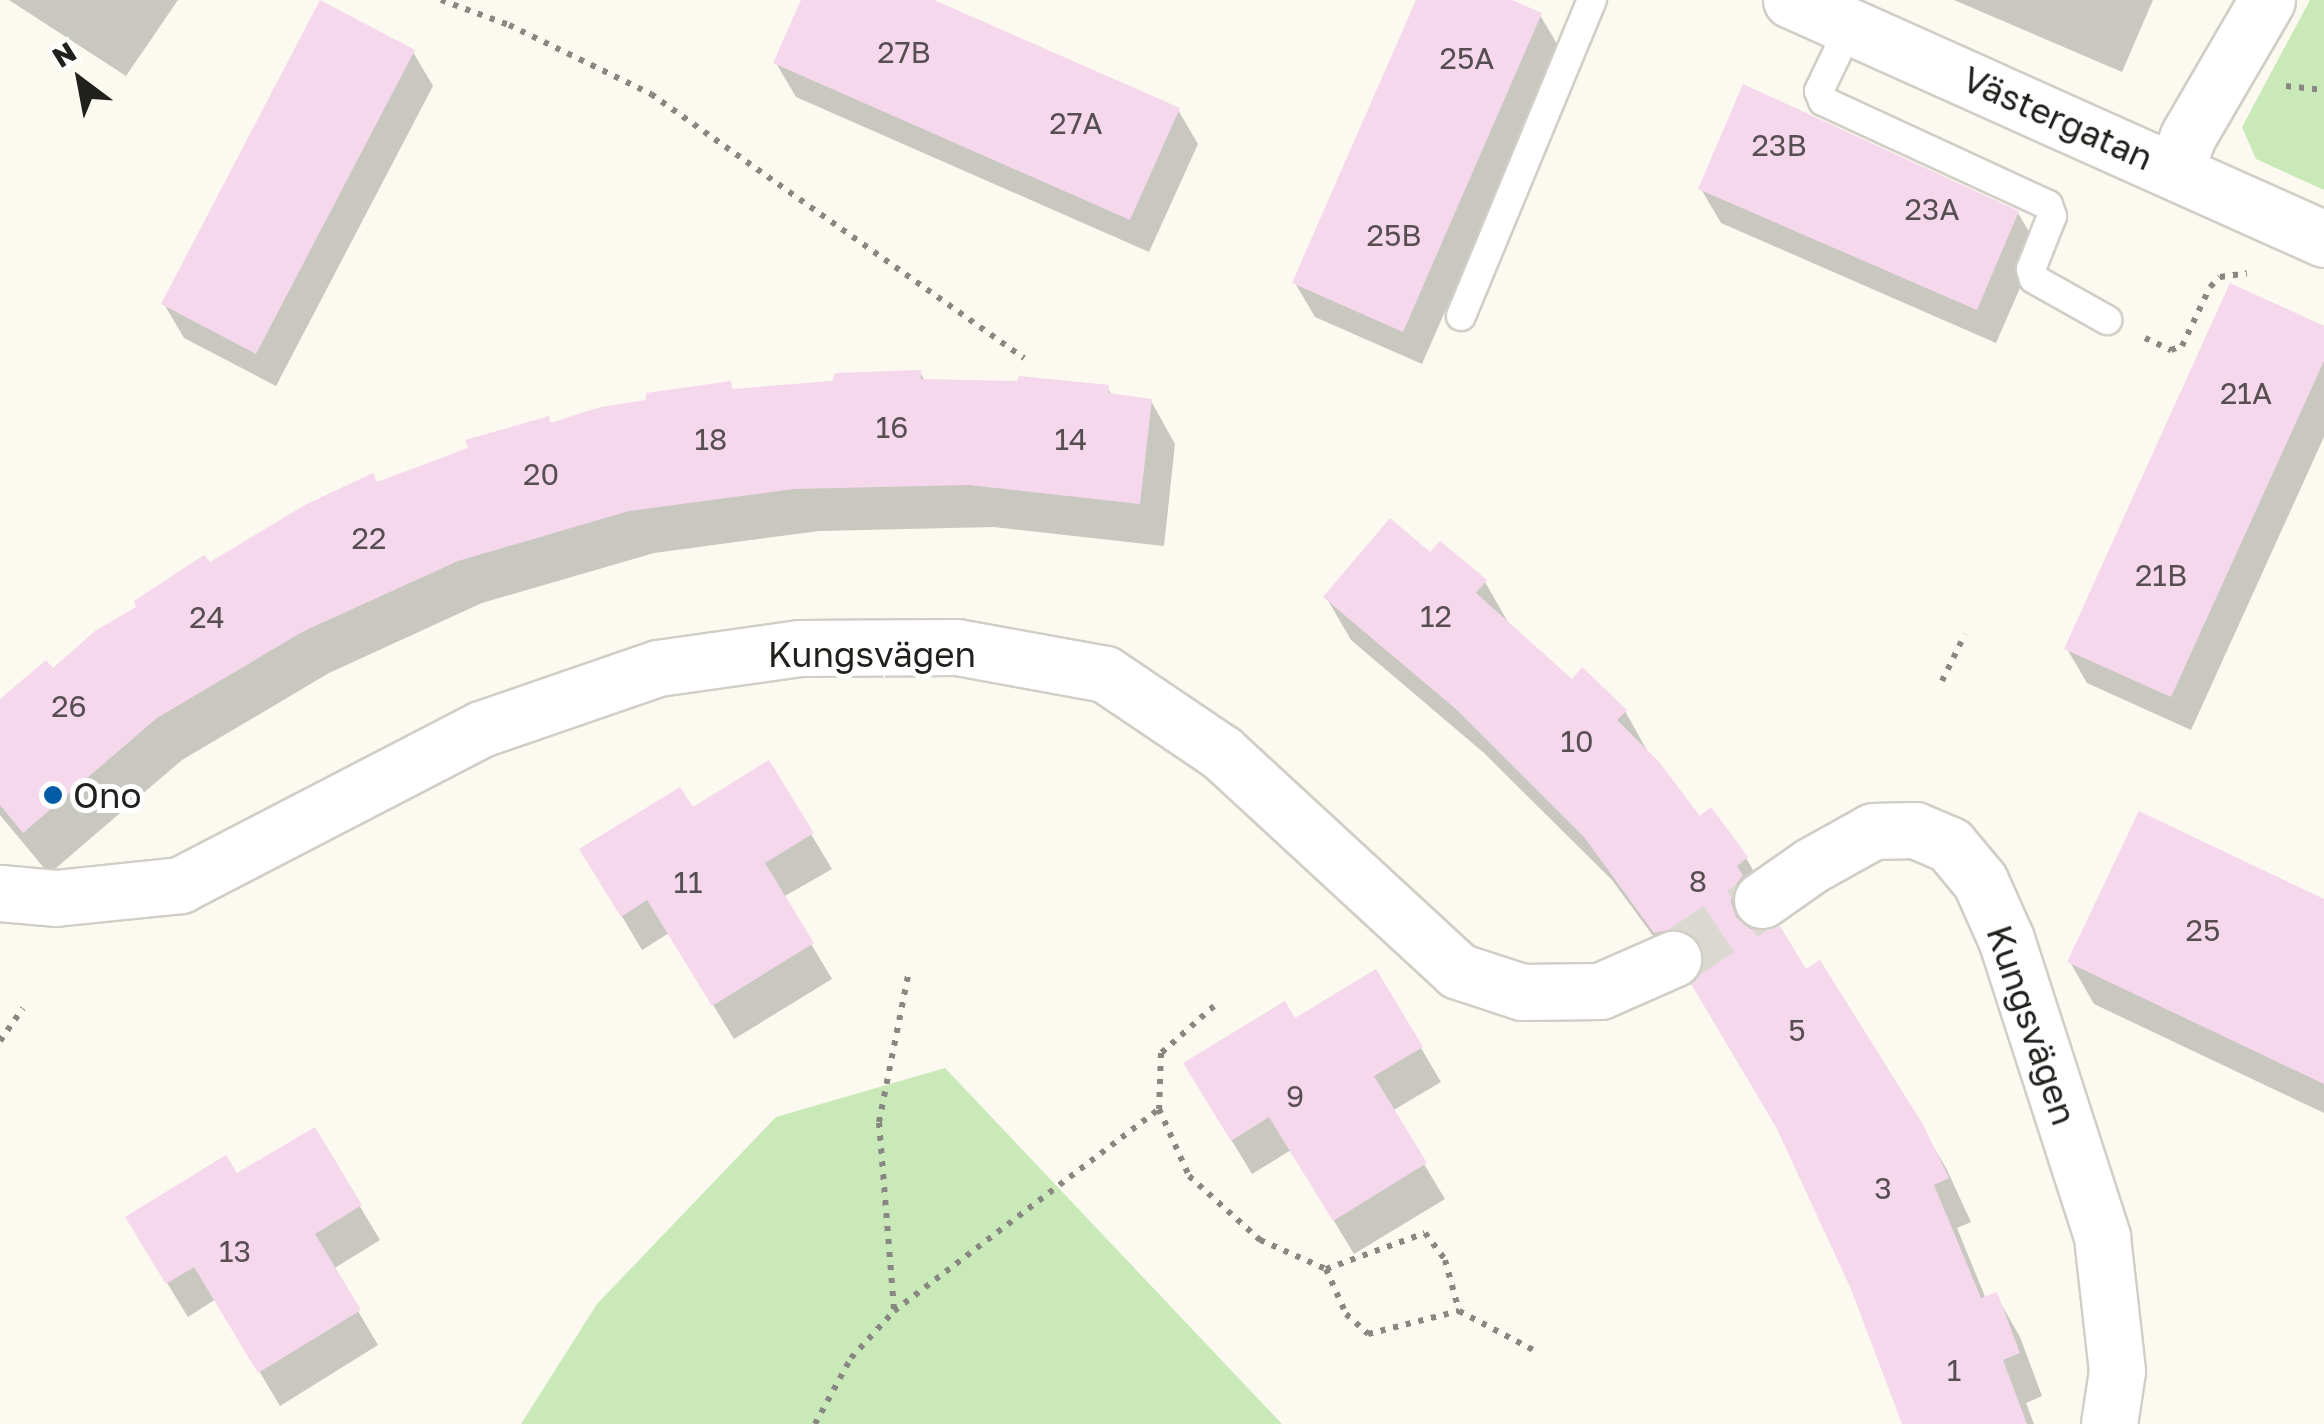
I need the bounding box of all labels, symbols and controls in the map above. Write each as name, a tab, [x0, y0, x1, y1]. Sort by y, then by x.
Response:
north arrow	[30, 30, 130, 130]
house number: 27B	[877, 34, 931, 70]
text: N	[46, 35, 82, 74]
house number: 25A	[1440, 40, 1494, 76]
street label: Västergatan	[1956, 57, 2160, 179]
house number: 27A	[1049, 105, 1103, 141]
house number: 23B	[1751, 127, 1807, 163]
house number: 23A	[1904, 191, 1960, 227]
house number: 25B	[1367, 217, 1421, 253]
house number: 21A	[2220, 375, 2272, 411]
house number: 16	[876, 409, 908, 445]
house number: 18	[695, 421, 727, 457]
house number: 14	[1055, 421, 1087, 457]
house number: 20	[523, 456, 559, 492]
house number: 22	[352, 520, 386, 556]
house number: 21B	[2135, 557, 2187, 593]
house number: 12	[1420, 598, 1452, 634]
house number: 24	[189, 599, 225, 635]
street label: Kungsvägen	[768, 633, 976, 675]
house number: 26	[51, 688, 87, 724]
house number: 10	[1560, 723, 1594, 759]
place label: Ono	[73, 774, 141, 816]
marker: Ono	[42, 784, 64, 806]
house number: 8	[1689, 863, 1707, 899]
house number: 11	[673, 864, 703, 900]
house number: 25	[2186, 912, 2220, 948]
street label: Kungsvägen	[1978, 920, 2086, 1130]
house number: 5	[1788, 1012, 1806, 1048]
house number: 9	[1286, 1078, 1304, 1114]
house number: 3	[1874, 1170, 1892, 1206]
house number: 13	[219, 1233, 251, 1269]
house number: 1	[1947, 1352, 1961, 1388]

